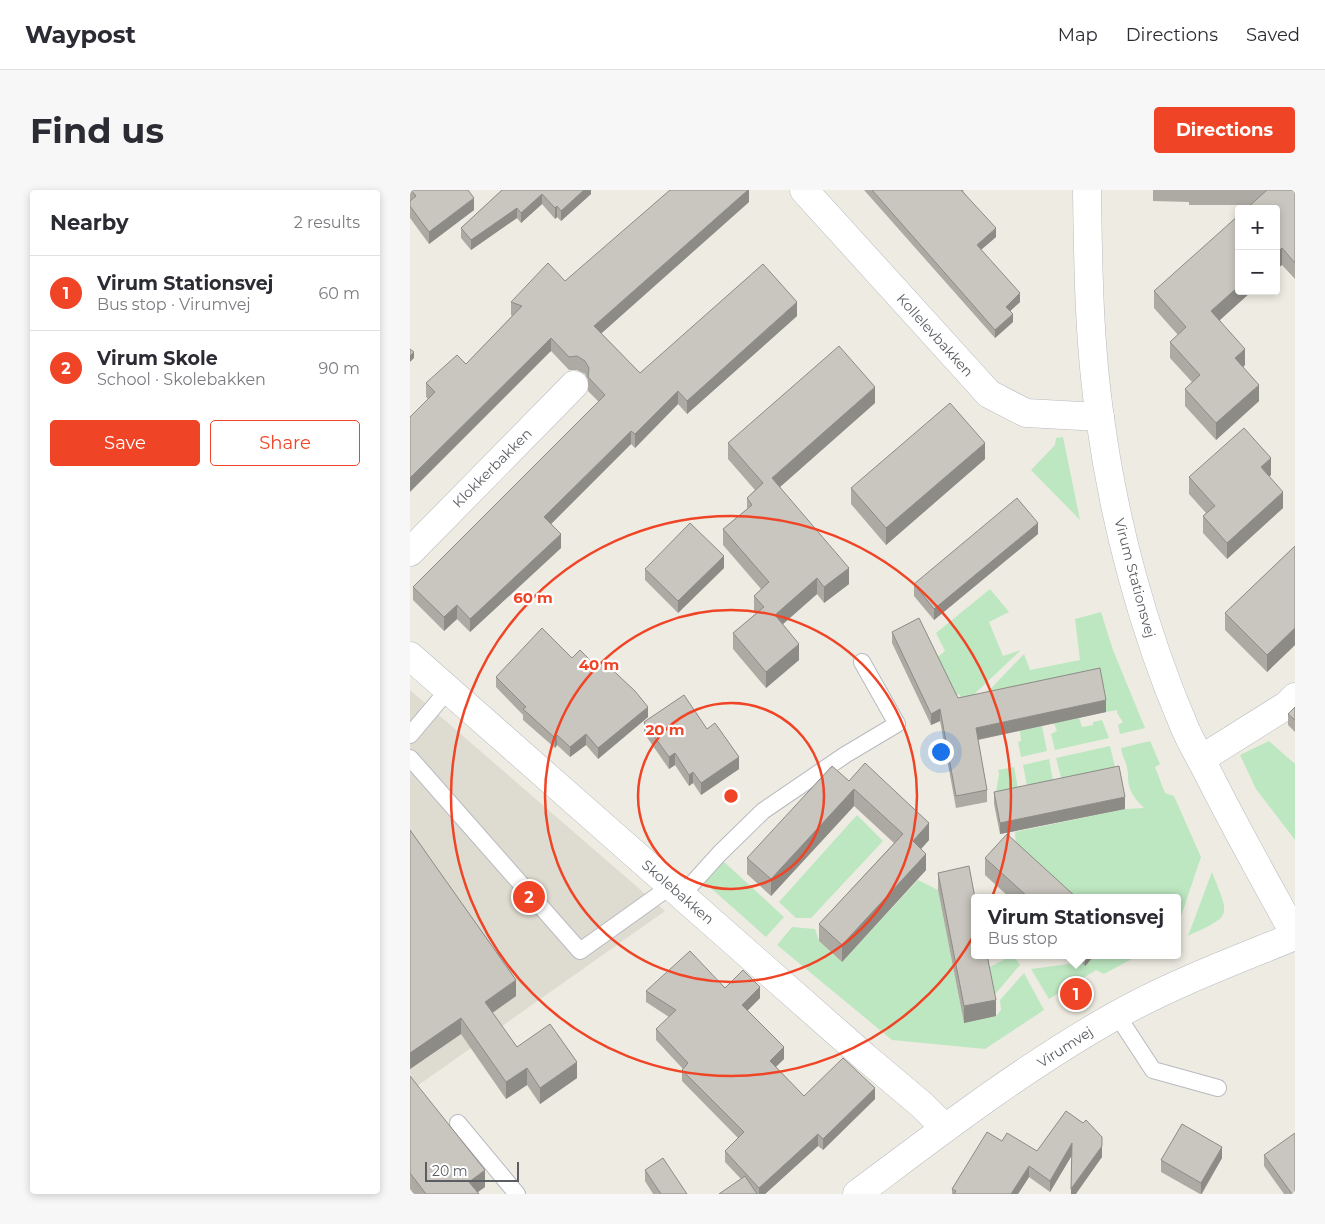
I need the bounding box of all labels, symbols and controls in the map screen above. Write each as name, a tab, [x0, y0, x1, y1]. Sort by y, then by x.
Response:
text: Waypost	[25, 20, 136, 49]
text: Map	[1058, 24, 1098, 46]
text: Directions	[1126, 24, 1218, 46]
text: Saved	[1246, 24, 1300, 46]
button: Directions	[1154, 107, 1295, 153]
text: Find us	[30, 109, 164, 152]
map controls	[1235, 205, 1280, 295]
button: +	[1235, 205, 1280, 250]
text: Nearby	[50, 210, 129, 235]
text: 2 results	[294, 213, 360, 232]
button: −	[1235, 250, 1280, 295]
text: Virum Stationsvej	[97, 272, 273, 295]
text: 1	[63, 284, 69, 303]
text: 60 m	[318, 284, 360, 303]
street label: Kollelevbakken	[893, 290, 977, 380]
text: Bus stop · Virumvej	[97, 295, 251, 314]
text: Virum Skole	[97, 347, 218, 370]
text: 2	[61, 359, 71, 378]
text: 90 m	[318, 359, 360, 378]
text: School · Skolebakken	[97, 370, 266, 389]
button: Save	[50, 420, 200, 466]
button: Share	[210, 420, 360, 466]
street label: Klokkerbakken	[449, 425, 535, 511]
street label: Virum Stationsvej	[1110, 516, 1160, 640]
text: 60 m	[513, 588, 553, 607]
text: 40 m	[579, 655, 619, 674]
text: 20 m	[645, 720, 685, 739]
your location	[928, 739, 954, 765]
centre of rings	[722, 787, 740, 805]
street label: Skolebakken	[638, 856, 718, 928]
pin: 2	[513, 878, 545, 916]
popup	[971, 894, 1181, 959]
text: Virum Stationsvej	[988, 906, 1164, 929]
text: Bus stop	[988, 929, 1058, 948]
pin: 1	[1060, 975, 1092, 1013]
street label: Virumvej	[1034, 1022, 1096, 1072]
scale bar	[425, 1159, 519, 1182]
text: 20 m	[432, 1162, 468, 1180]

